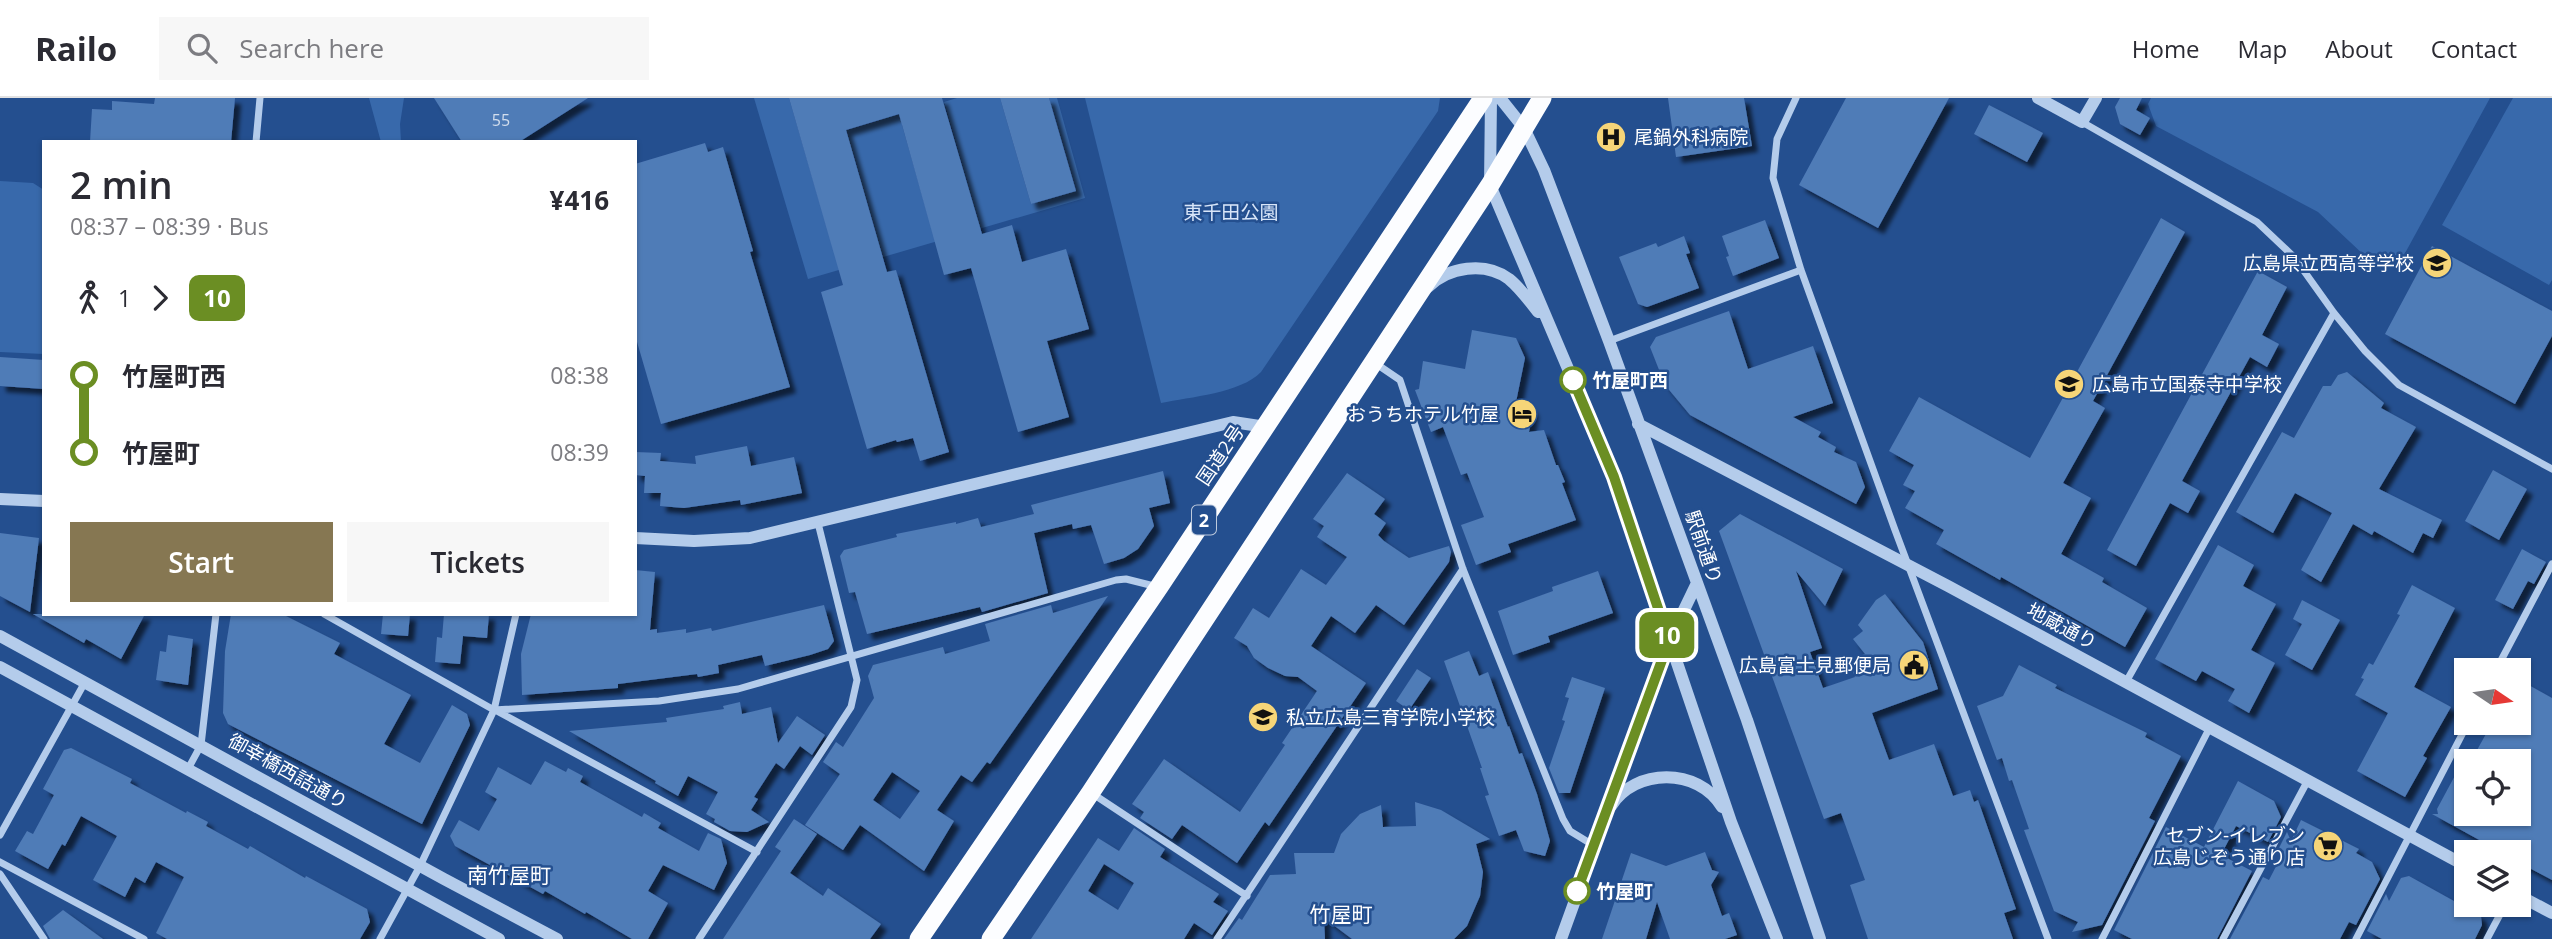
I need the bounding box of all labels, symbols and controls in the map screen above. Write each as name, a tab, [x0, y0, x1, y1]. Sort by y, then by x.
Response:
search box	[159, 17, 649, 80]
text: Railo	[35, 26, 117, 71]
icon: search	[183, 29, 221, 67]
text: Search here	[239, 30, 384, 66]
text: Home	[2132, 32, 2200, 65]
text: Map	[2238, 32, 2287, 65]
text: About	[2325, 32, 2393, 65]
text: Contact	[2431, 32, 2517, 65]
house number: 55	[492, 109, 510, 131]
hospital icon: 尾鍋外科病院	[1594, 120, 1628, 154]
place label: 尾鍋外科病院	[1634, 124, 1748, 150]
text: 2 min	[70, 158, 173, 210]
text: ¥416	[550, 182, 609, 218]
park label: 東千田公園	[1183, 199, 1279, 225]
text: 08:37 – 08:39 · Bus	[70, 210, 269, 242]
school or university icon: 広島県立西高等学校	[2420, 246, 2454, 280]
place label: 広島県立西高等学校	[2243, 250, 2414, 276]
icon: walk	[70, 279, 108, 317]
icon: forward	[141, 279, 179, 317]
text: 10	[203, 281, 231, 314]
text: 1	[118, 282, 131, 314]
text: 竹屋町西	[122, 358, 226, 394]
text: 08:38	[550, 359, 609, 391]
marker: 竹屋町西	[1560, 367, 1586, 393]
place label: 竹屋町西	[1592, 367, 1668, 393]
school or university icon: 広島市立国泰寺中学校	[2052, 367, 2086, 401]
place label: 広島市立国泰寺中学校	[2092, 371, 2282, 397]
hotel icon: おうちホテル竹屋	[1505, 397, 1539, 431]
place label: おうちホテル竹屋	[1347, 401, 1499, 427]
street label: 国道2号	[1190, 420, 1250, 490]
text: 竹屋町	[122, 435, 200, 471]
text: 08:39	[550, 436, 609, 468]
road number: 2	[1192, 506, 1216, 534]
street label: 駅前通り	[1679, 507, 1729, 587]
button: Start	[70, 522, 333, 602]
button: Tickets	[347, 522, 609, 602]
street label: 地蔵通り	[2022, 597, 2102, 655]
line badge: 10	[1636, 612, 1698, 658]
text: 10	[1653, 618, 1681, 651]
public building icon: 広島富士見郵便局	[1897, 648, 1931, 682]
place label: 広島富士見郵便局	[1739, 652, 1891, 678]
north arrow	[2454, 658, 2530, 735]
map controls	[2454, 658, 2531, 917]
school or university icon: 私立広島三育学院小学校	[1246, 700, 1280, 734]
place label: 私立広島三育学院小学校	[1286, 704, 1495, 730]
street label: 御幸橋西詰通り	[224, 727, 352, 815]
button: locate	[2454, 749, 2531, 826]
place label: セブン-イレブン 広島じぞう通り店	[2153, 822, 2305, 870]
supermarket icon: セブン-イレブン 広島じぞう通り店	[2311, 829, 2345, 863]
button: layers	[2454, 840, 2531, 917]
district label: 南竹屋町	[467, 861, 551, 889]
marker: 竹屋町	[1564, 878, 1590, 904]
place label: 竹屋町	[1596, 878, 1653, 904]
district label: 竹屋町	[1310, 900, 1373, 928]

